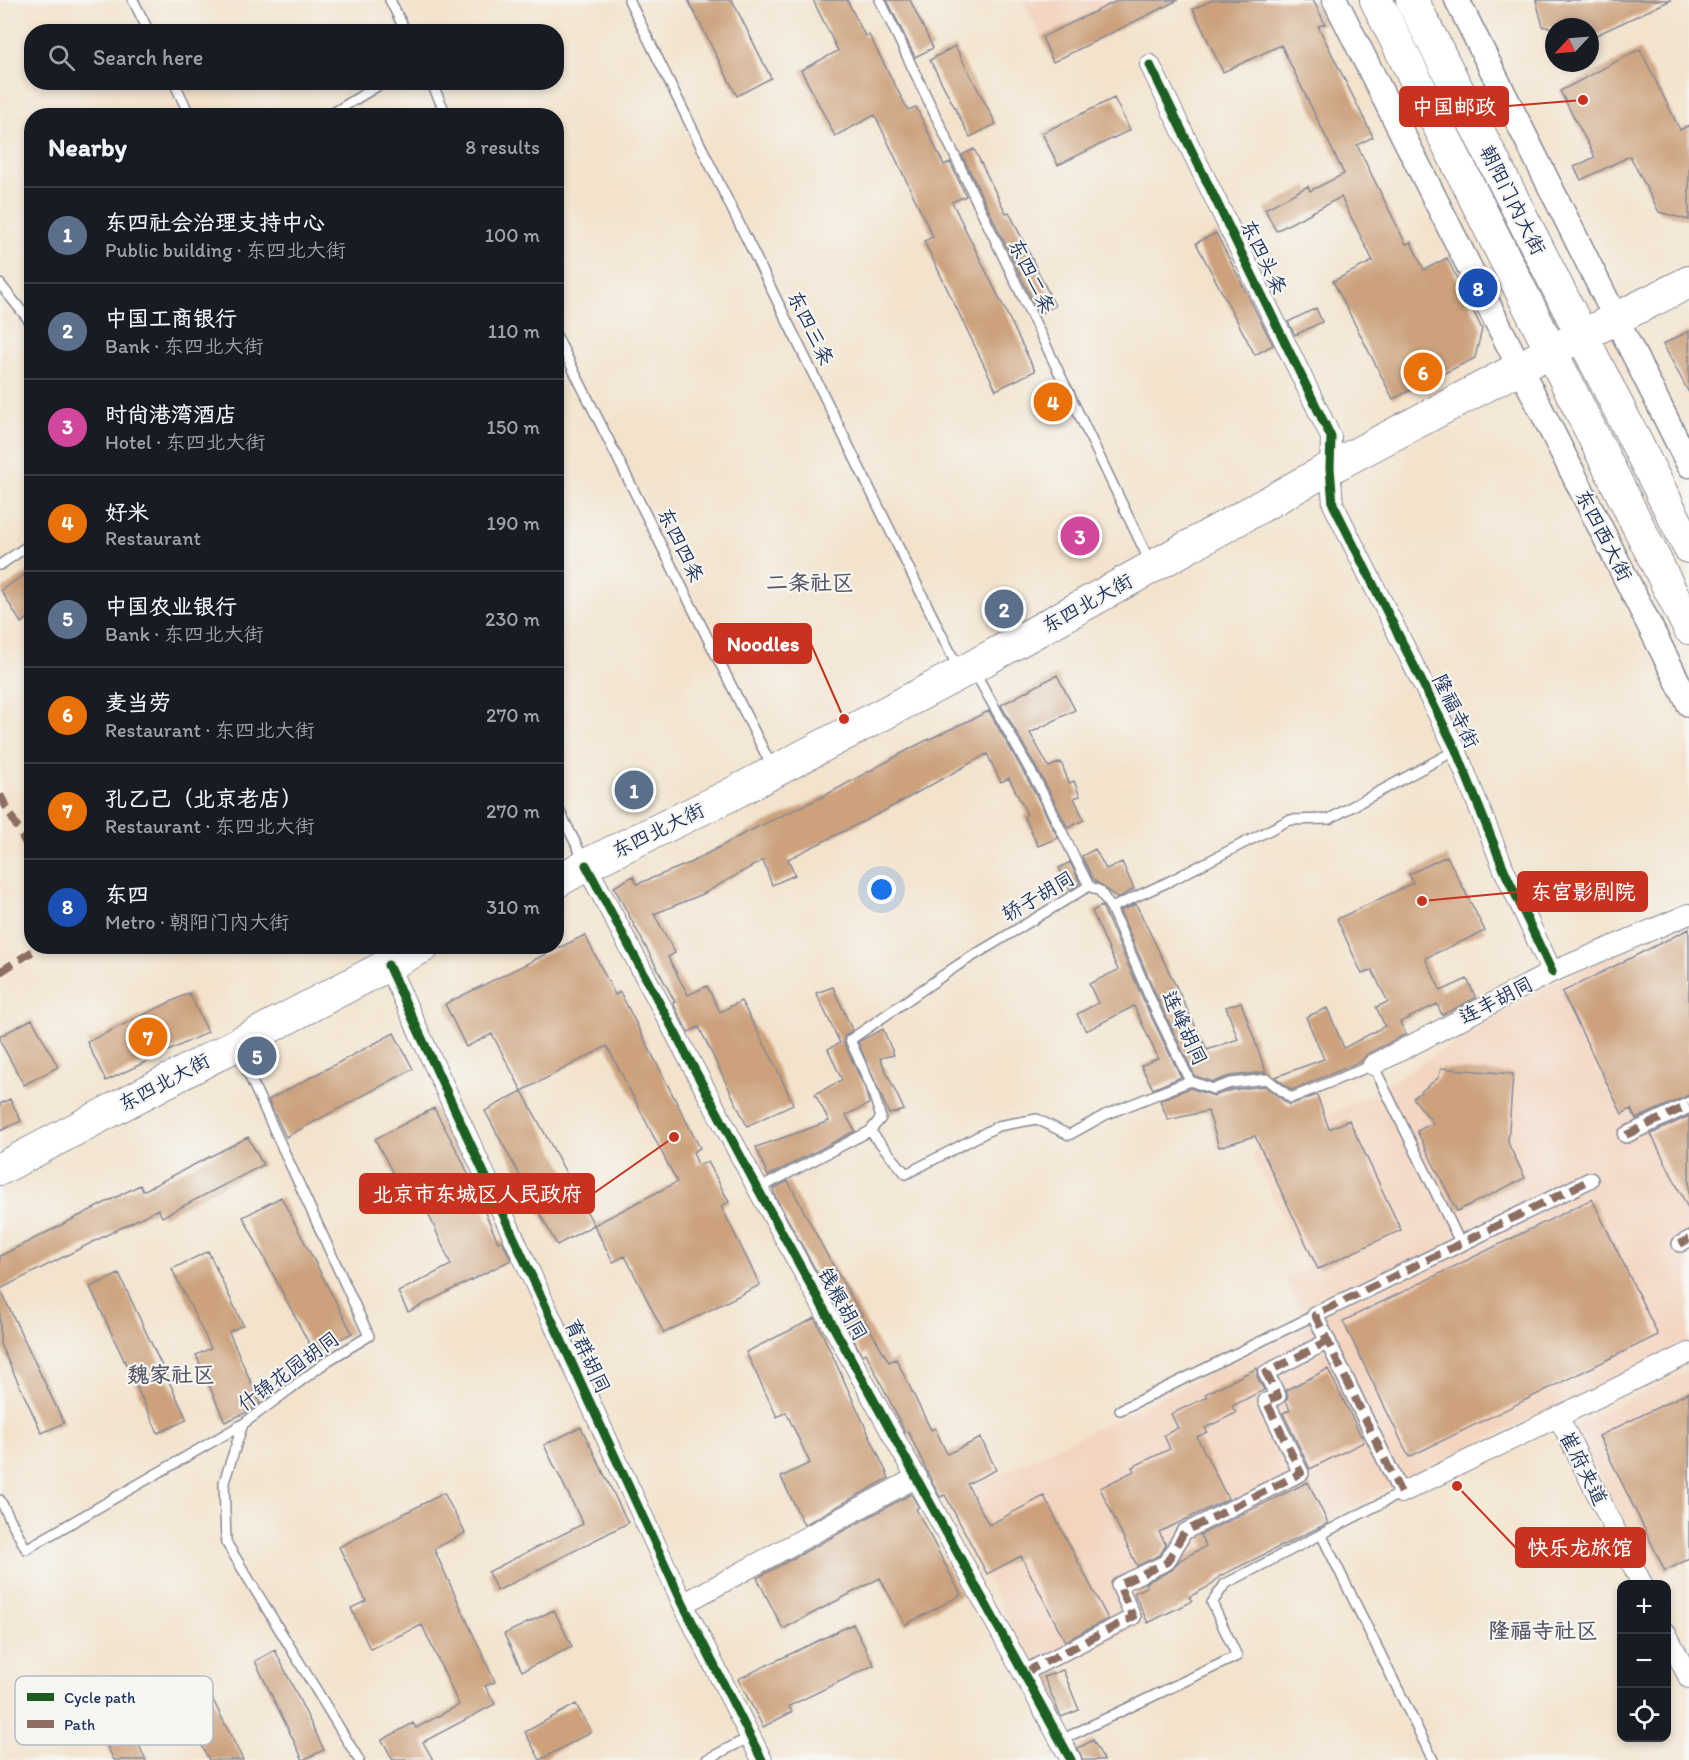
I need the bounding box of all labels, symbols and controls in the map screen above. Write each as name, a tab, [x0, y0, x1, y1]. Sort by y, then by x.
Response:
north arrow	[1545, 18, 1599, 72]
search box	[24, 24, 564, 90]
icon: search	[45, 41, 78, 74]
text: Search here	[93, 44, 203, 71]
callout: 中国邮政	[1400, 87, 1508, 126]
text: 中国邮政	[1412, 94, 1496, 119]
text: Nearby	[48, 131, 127, 163]
text: 8 results	[465, 135, 540, 159]
street label: 朝阳门内大街	[1475, 141, 1551, 259]
text: 东四社会治理支持中心	[105, 209, 325, 236]
street label: 东四头条	[1236, 216, 1292, 298]
text: 1	[63, 223, 72, 247]
text: 100 m	[485, 223, 540, 247]
street label: 东四二条	[1004, 235, 1060, 317]
text: Public building · 东四北大街	[105, 238, 346, 262]
pin: 8	[1458, 266, 1498, 310]
street label: 东四三条	[783, 287, 839, 369]
text: 中国工商银行	[105, 305, 237, 332]
text: 2	[62, 319, 73, 343]
text: 110 m	[488, 319, 540, 343]
text: Bank · 东四北大街	[105, 334, 264, 358]
pin: 6	[1404, 350, 1442, 394]
pin: 4	[1034, 380, 1072, 424]
text: 时尚港湾酒店	[105, 401, 237, 428]
text: 3	[62, 415, 73, 439]
text: 150 m	[487, 415, 540, 439]
text: Hotel · 东四北大街	[105, 430, 265, 454]
street label: 东四西大街	[1571, 485, 1637, 585]
text: 好米	[105, 499, 149, 526]
street label: 东四四条	[653, 504, 709, 586]
text: 4	[61, 511, 74, 535]
text: 190 m	[487, 511, 540, 535]
pin: 3	[1060, 514, 1100, 558]
text: Restaurant	[105, 526, 201, 550]
street label: 东四北大街	[1037, 568, 1137, 638]
district label: 二条社区	[766, 569, 854, 596]
pin: 2	[984, 586, 1024, 632]
text: 中国农业银行	[105, 593, 237, 620]
text: 5	[62, 607, 73, 631]
text: 230 m	[485, 607, 540, 631]
text: Bank · 东四北大街	[105, 622, 264, 646]
callout: Noodles	[714, 624, 811, 663]
text: Noodles	[727, 631, 799, 656]
street label: 隆福寺街	[1428, 670, 1484, 752]
text: 麦当劳	[105, 689, 171, 716]
text: 6	[62, 703, 73, 727]
text: 270 m	[486, 703, 540, 727]
text: Restaurant · 东四北大街	[105, 718, 315, 742]
pin: 1	[614, 768, 654, 812]
text: 孔乙己（北京老店）	[105, 785, 303, 812]
street label: 东四北大街	[608, 797, 708, 863]
text: 7	[63, 799, 72, 823]
text: 270 m	[486, 799, 540, 823]
text: Restaurant · 东四北大街	[105, 814, 315, 838]
street label: 轿子胡同	[997, 866, 1079, 926]
callout: 东宫影剧院	[1518, 872, 1647, 911]
your location	[867, 875, 896, 904]
text: 东宫影剧院	[1531, 879, 1636, 904]
text: 东四	[105, 881, 149, 908]
text: 8	[62, 895, 73, 919]
text: 310 m	[486, 895, 540, 919]
text: Metro · 朝阳门内大街	[105, 910, 289, 934]
street label: 连丰胡同	[1455, 971, 1537, 1029]
street label: 连峰胡同	[1157, 987, 1213, 1069]
pin: 7	[128, 1014, 168, 1060]
pin: 5	[238, 1034, 276, 1078]
street label: 东四北大街	[114, 1048, 214, 1116]
callout: 北京市东城区人民政府	[360, 1174, 594, 1213]
text: 北京市东城区人民政府	[372, 1181, 582, 1206]
street label: 钱粮胡同	[813, 1263, 873, 1345]
street label: 育群胡同	[560, 1315, 616, 1397]
street label: 什锦花园胡同	[232, 1326, 344, 1416]
district label: 魏家社区	[127, 1361, 215, 1388]
street label: 崔府夹道	[1555, 1427, 1613, 1509]
callout: 快乐龙旅馆	[1516, 1528, 1645, 1567]
text: 快乐龙旅馆	[1528, 1535, 1633, 1560]
map controls	[1617, 1580, 1671, 1742]
button: +	[1617, 1580, 1671, 1634]
district label: 隆福寺社区	[1488, 1617, 1598, 1644]
button: −	[1617, 1634, 1671, 1688]
legend	[15, 1676, 213, 1745]
text: Cycle path	[64, 1688, 136, 1707]
button: locate	[1617, 1688, 1671, 1742]
text: Path	[64, 1715, 95, 1734]

